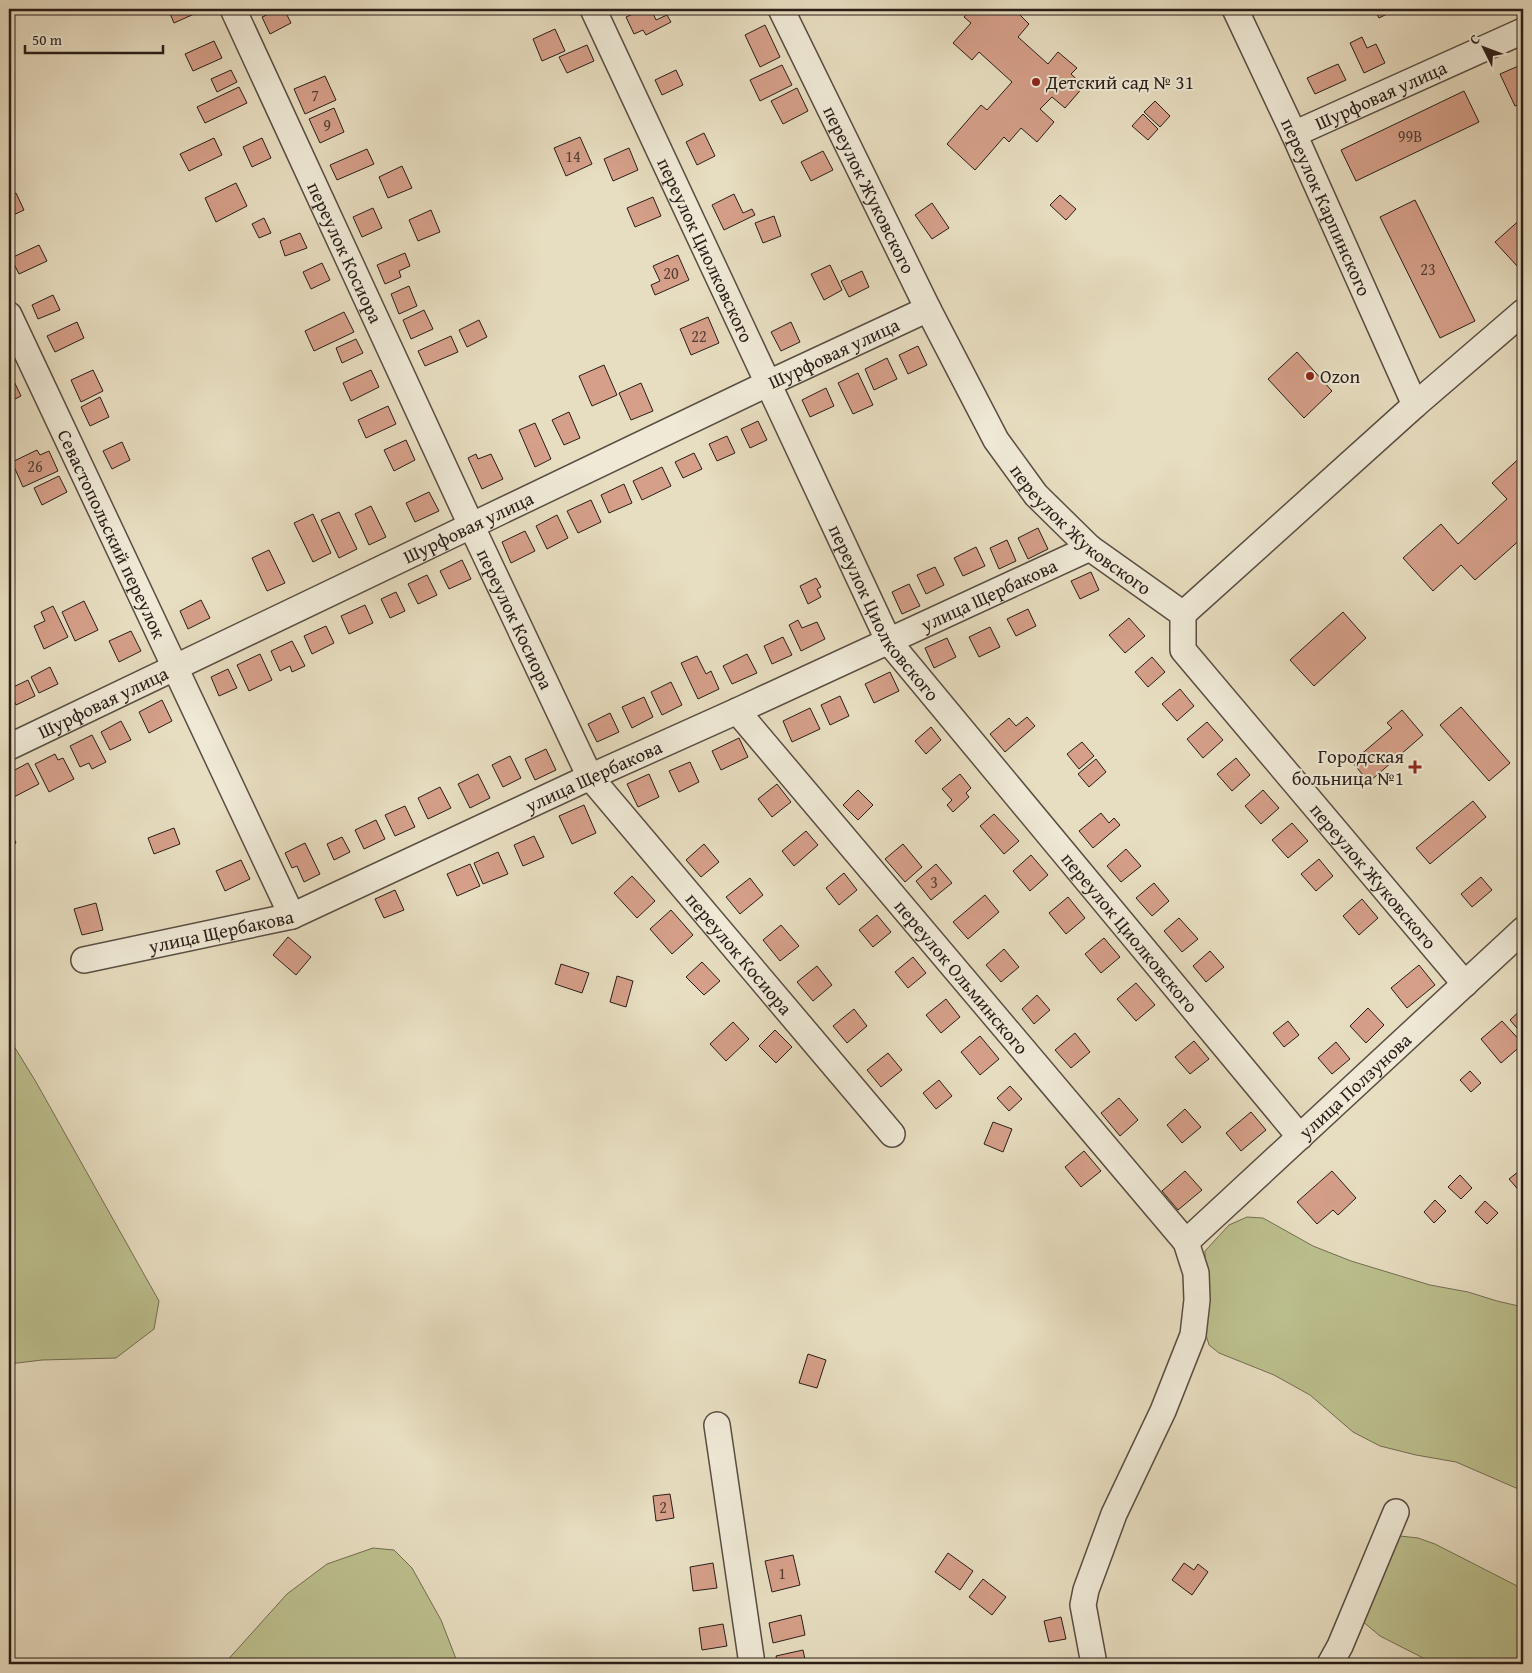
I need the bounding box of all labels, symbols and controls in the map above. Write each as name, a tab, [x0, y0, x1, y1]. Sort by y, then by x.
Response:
scale bar	[25, 22, 162, 54]
north arrow	[1460, 22, 1510, 72]
text: 50 m	[32, 29, 63, 50]
text: С	[1464, 30, 1484, 49]
street label: Шурфовая улица	[1310, 53, 1451, 137]
place label: Детский сад № 31	[1045, 68, 1194, 96]
marker: Детский сад № 31	[1030, 76, 1042, 88]
house number: 7	[311, 83, 319, 107]
street label: переулок Жуковского	[816, 101, 923, 278]
house number: 9	[323, 113, 331, 137]
street label: переулок Карпинского	[1274, 113, 1379, 301]
house number: 99В	[1398, 124, 1422, 148]
house number: 14	[565, 144, 581, 168]
street label: переулок Циолковского	[650, 153, 761, 347]
street label: переулок Косиора	[301, 177, 390, 328]
house number: 23	[1420, 257, 1436, 281]
house number: 20	[663, 261, 679, 285]
street label: Шурфовая улица	[763, 310, 904, 396]
house number: 22	[691, 324, 707, 348]
place label: Ozon	[1320, 362, 1361, 390]
marker: Ozon	[1304, 370, 1316, 382]
street label: Севастопольский переулок	[51, 425, 173, 643]
house number: 26	[27, 454, 43, 478]
street label: переулок Жуковского	[1004, 458, 1157, 602]
street label: Шурфовая улица	[398, 484, 538, 570]
street label: переулок Циолковского	[822, 520, 946, 707]
street label: переулок Косиора	[470, 544, 561, 694]
street label: улица Щербакова	[915, 551, 1062, 639]
street label: Шурфовая улица	[33, 659, 173, 745]
street label: улица Щербакова	[520, 733, 666, 820]
place label: Городская больница №1	[1292, 742, 1404, 792]
marker: Городская больница №1	[1408, 760, 1422, 774]
street label: переулок Жуковского	[1304, 796, 1444, 955]
street label: переулок Циолковского	[1055, 846, 1205, 1019]
house number: 3	[930, 870, 938, 894]
street label: переулок Косиора	[679, 886, 799, 1021]
street label: переулок Ольминского	[888, 893, 1036, 1060]
street label: улица Щербакова	[145, 902, 296, 960]
street label: улица Ползунова	[1291, 1026, 1417, 1146]
house number: 2	[659, 1495, 667, 1519]
house number: 1	[778, 1561, 786, 1585]

